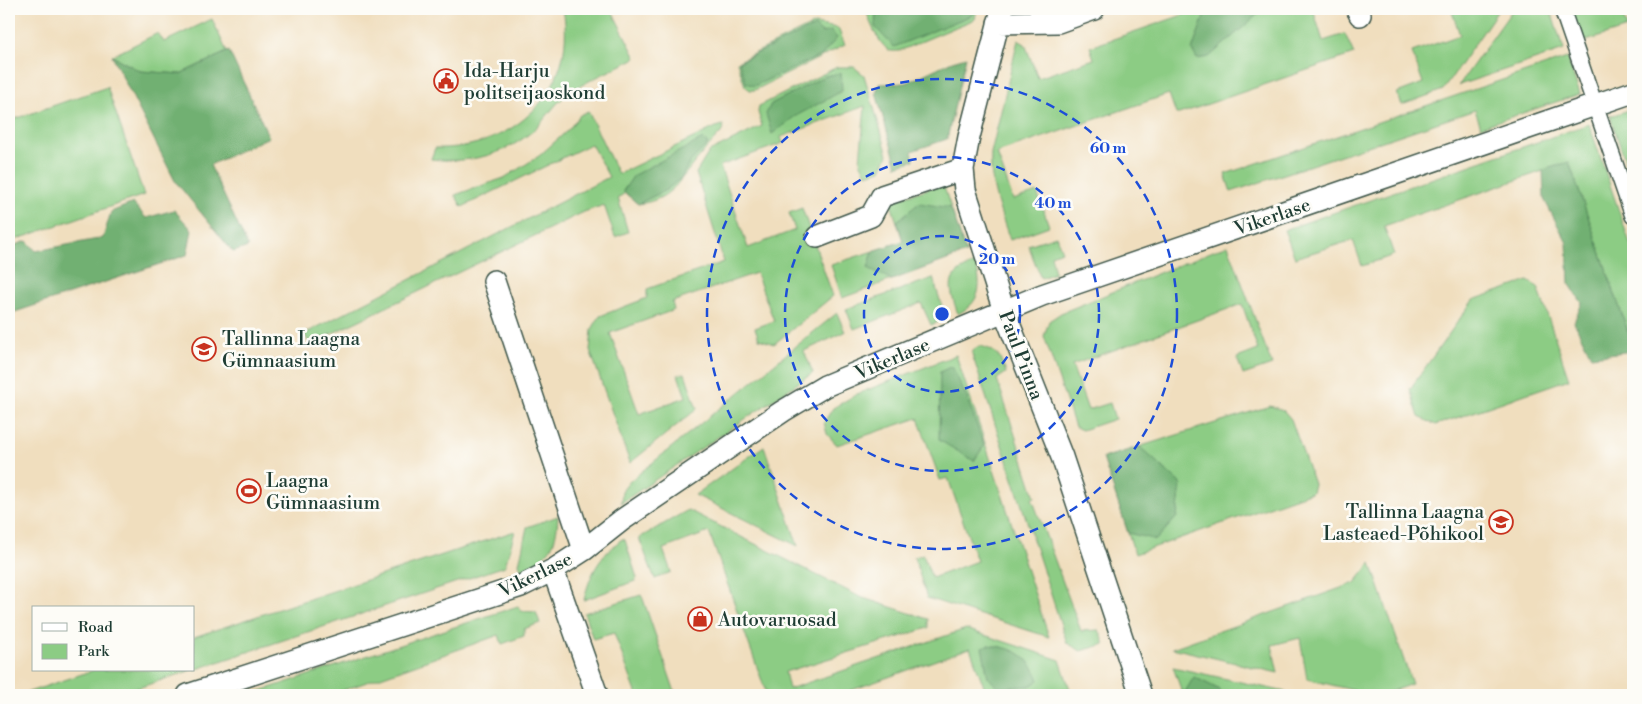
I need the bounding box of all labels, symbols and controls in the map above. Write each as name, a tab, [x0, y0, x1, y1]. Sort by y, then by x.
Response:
place label: Ida-Harju politseijaoskond	[464, 59, 605, 105]
public building icon: Ida-Harju politseijaoskond	[433, 68, 459, 94]
text: 60 m	[1090, 139, 1127, 158]
street label: Vikerlase	[1230, 193, 1314, 242]
text: 40 m	[1034, 194, 1072, 213]
text: 20 m	[979, 250, 1016, 269]
centre of rings	[933, 305, 951, 323]
street label: Paul Pinna	[993, 307, 1049, 404]
place label: Tallinna Laagna Gümnaasium	[222, 327, 361, 373]
street label: Vikerlase	[850, 332, 934, 386]
school or university icon: Tallinna Laagna Gümnaasium	[191, 336, 217, 362]
place label: Laagna Gümnaasium	[266, 469, 380, 515]
sports icon: Laagna Gümnaasium	[236, 478, 262, 504]
place label: Tallinna Laagna Lasteaed-Põhikool	[1323, 500, 1484, 546]
school or university icon: Tallinna Laagna Lasteaed-Põhikool	[1488, 509, 1514, 535]
street label: Vikerlase	[494, 547, 576, 603]
legend	[32, 606, 195, 672]
shop icon: Autovaruosad	[687, 606, 713, 632]
place label: Autovaruosad	[717, 608, 837, 632]
text: Road	[78, 618, 113, 637]
text: Park	[78, 642, 110, 661]

